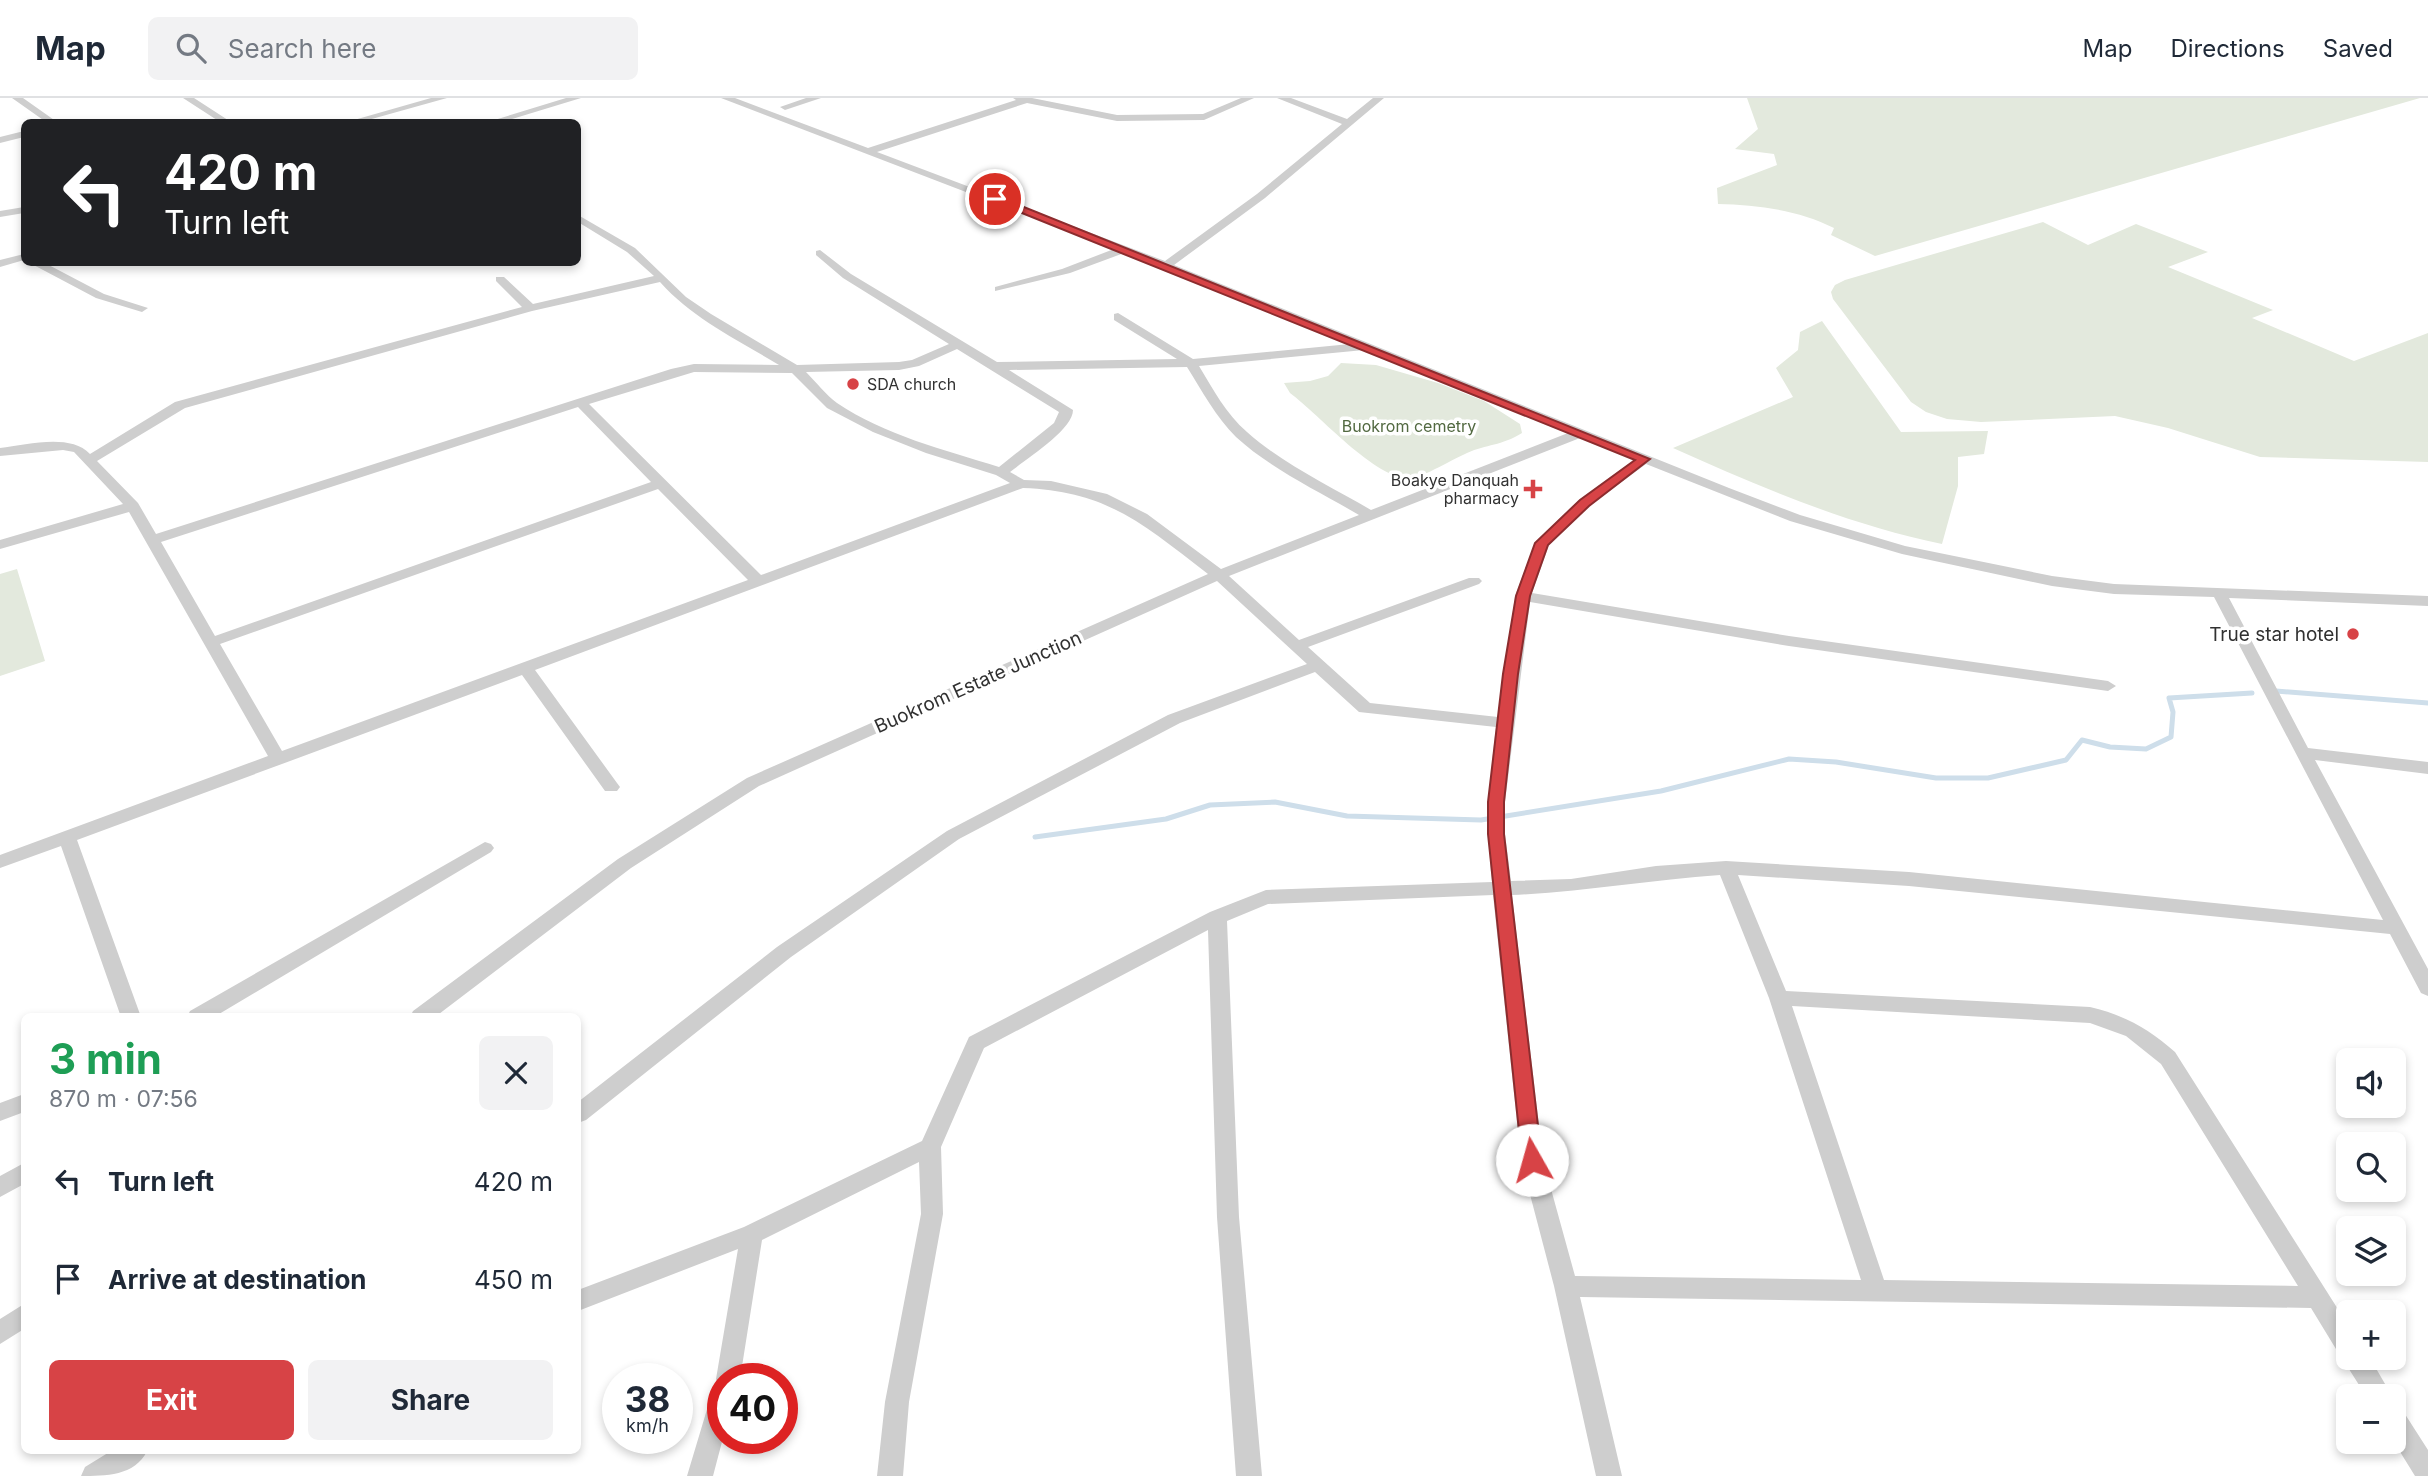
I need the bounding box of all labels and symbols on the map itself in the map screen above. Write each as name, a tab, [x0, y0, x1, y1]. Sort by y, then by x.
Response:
pin	[965, 169, 1025, 229]
place label: SDA church	[867, 374, 956, 394]
marker: SDA church	[845, 376, 861, 392]
park label: Buokrom cemetry	[1342, 416, 1476, 436]
place label: Boakye Danquah pharmacy	[1391, 470, 1519, 508]
marker: Boakye Danquah pharmacy	[1525, 481, 1541, 497]
place label: True star hotel	[2209, 623, 2339, 646]
street label: Buokrom Estate Junction	[871, 626, 1085, 738]
marker: True star hotel	[2345, 626, 2361, 642]
position arrow	[1495, 1123, 1569, 1197]
speed limit sign: 40	[707, 1363, 798, 1454]

